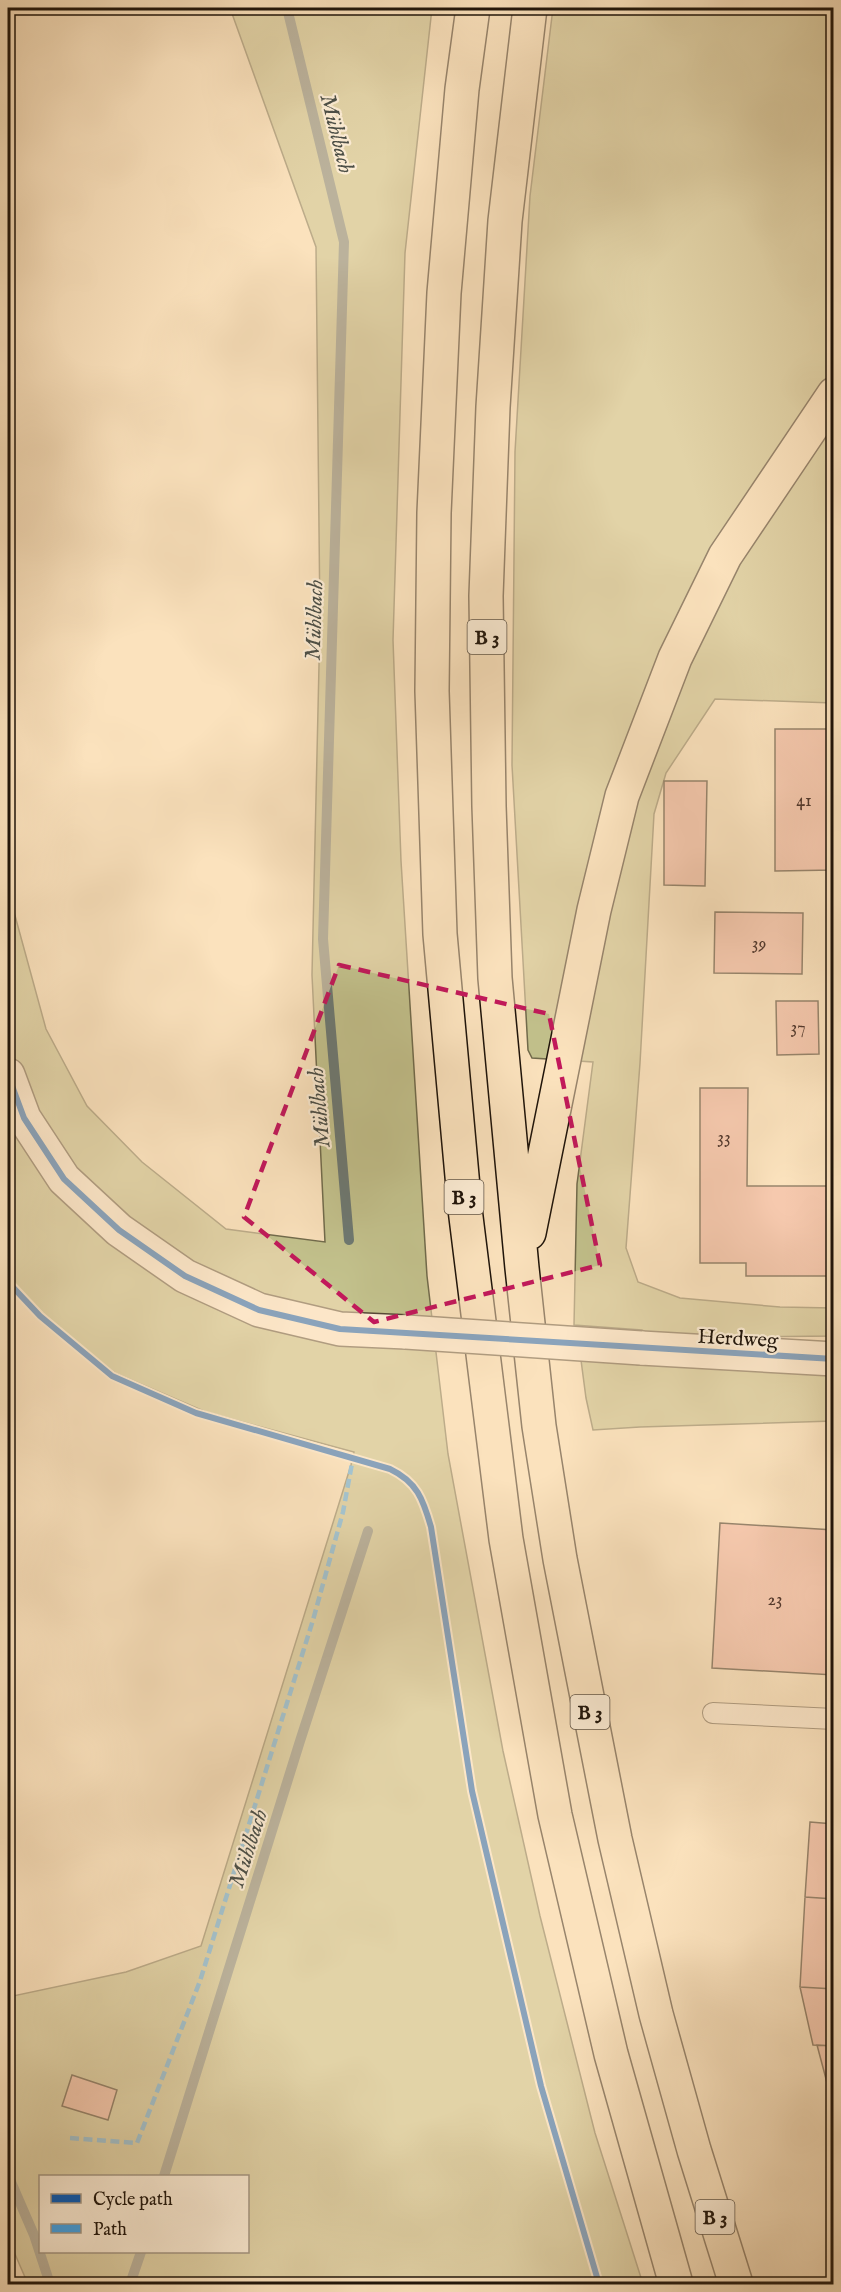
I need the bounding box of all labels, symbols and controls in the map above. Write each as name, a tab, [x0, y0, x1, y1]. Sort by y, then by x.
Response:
water label: Mühlbach	[313, 91, 359, 176]
water label: Mühlbach	[300, 579, 330, 661]
road number: B 3	[468, 620, 506, 654]
house number: 41	[796, 790, 812, 813]
house number: 39	[752, 933, 766, 956]
house number: 37	[790, 1017, 806, 1040]
water label: Mühlbach	[303, 1066, 337, 1149]
house number: 33	[717, 1127, 731, 1150]
road number: B 3	[444, 1180, 484, 1214]
street label: Herdweg	[697, 1324, 780, 1355]
house number: 23	[767, 1589, 783, 1612]
road number: B 3	[570, 1695, 610, 1729]
water label: Mühlbach	[223, 1806, 275, 1891]
legend	[39, 2175, 249, 2253]
text: Cycle path	[93, 2189, 173, 2212]
road number: B 3	[696, 2200, 734, 2234]
text: Path	[93, 2219, 127, 2242]

